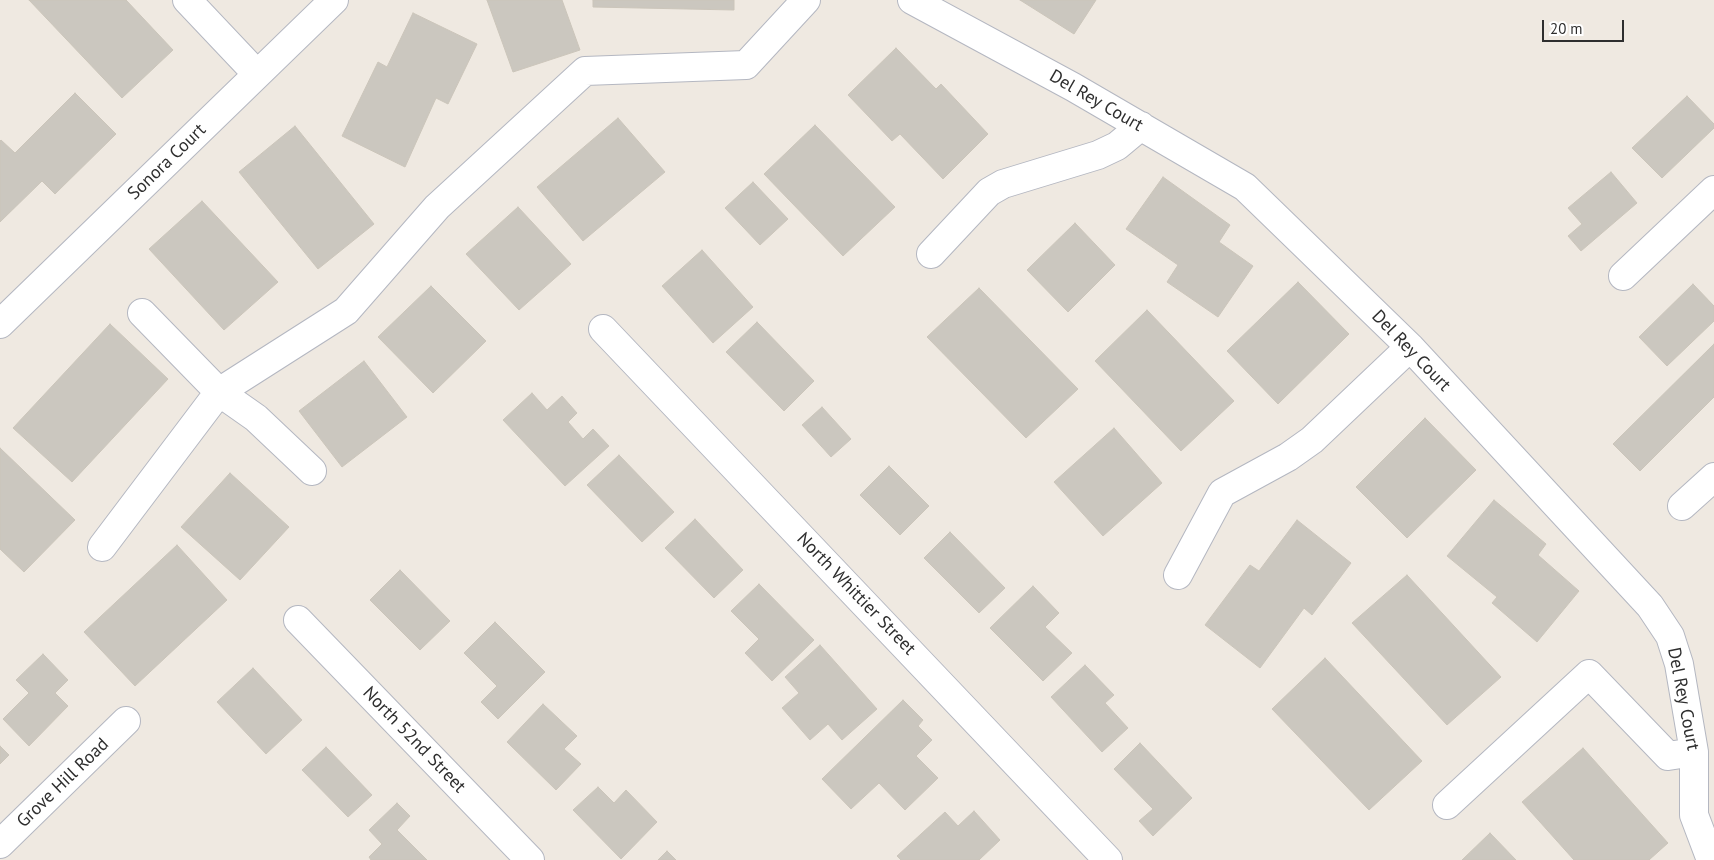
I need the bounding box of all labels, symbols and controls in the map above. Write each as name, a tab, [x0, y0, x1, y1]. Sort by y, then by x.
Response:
scale bar	[1544, 10, 1626, 42]
text: 20 m	[1550, 19, 1583, 38]
street label: Del Rey Court	[1045, 66, 1147, 136]
street label: Sonora Court	[123, 119, 211, 205]
street label: Del Rey Court	[1367, 306, 1455, 396]
street label: North Whittier Street	[792, 528, 920, 660]
street label: Del Rey Court	[1662, 646, 1704, 752]
street label: North 52nd Street	[358, 682, 470, 798]
street label: Grove Hill Road	[13, 734, 113, 832]

